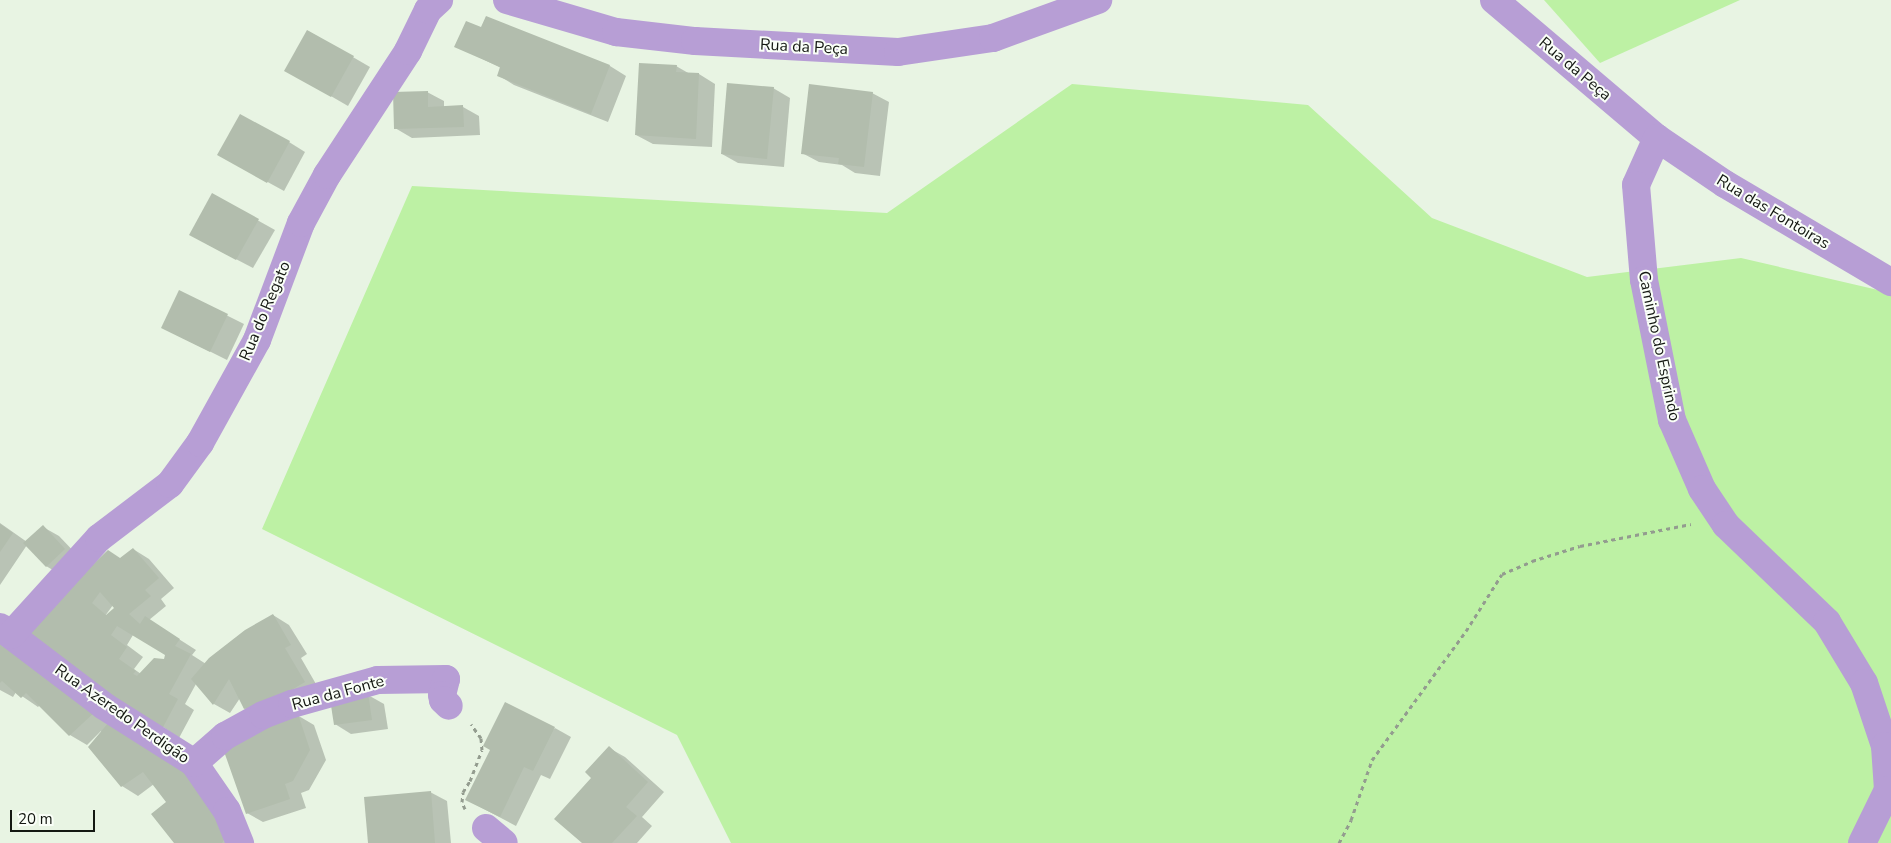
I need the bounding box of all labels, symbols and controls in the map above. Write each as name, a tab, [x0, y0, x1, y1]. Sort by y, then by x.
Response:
street label: Rua da Peça	[1535, 33, 1615, 105]
street label: Rua da Peça	[759, 35, 849, 59]
street label: Rua das Fontoiras	[1713, 171, 1833, 253]
street label: Rua do Regato	[235, 259, 295, 363]
street label: Caminho do Esprindo	[1634, 269, 1684, 423]
street label: Rua Azeredo Perdigão	[51, 660, 193, 768]
street label: Rua da Fonte	[290, 671, 386, 715]
scale bar	[12, 800, 98, 832]
text: 20 m	[18, 809, 53, 829]

